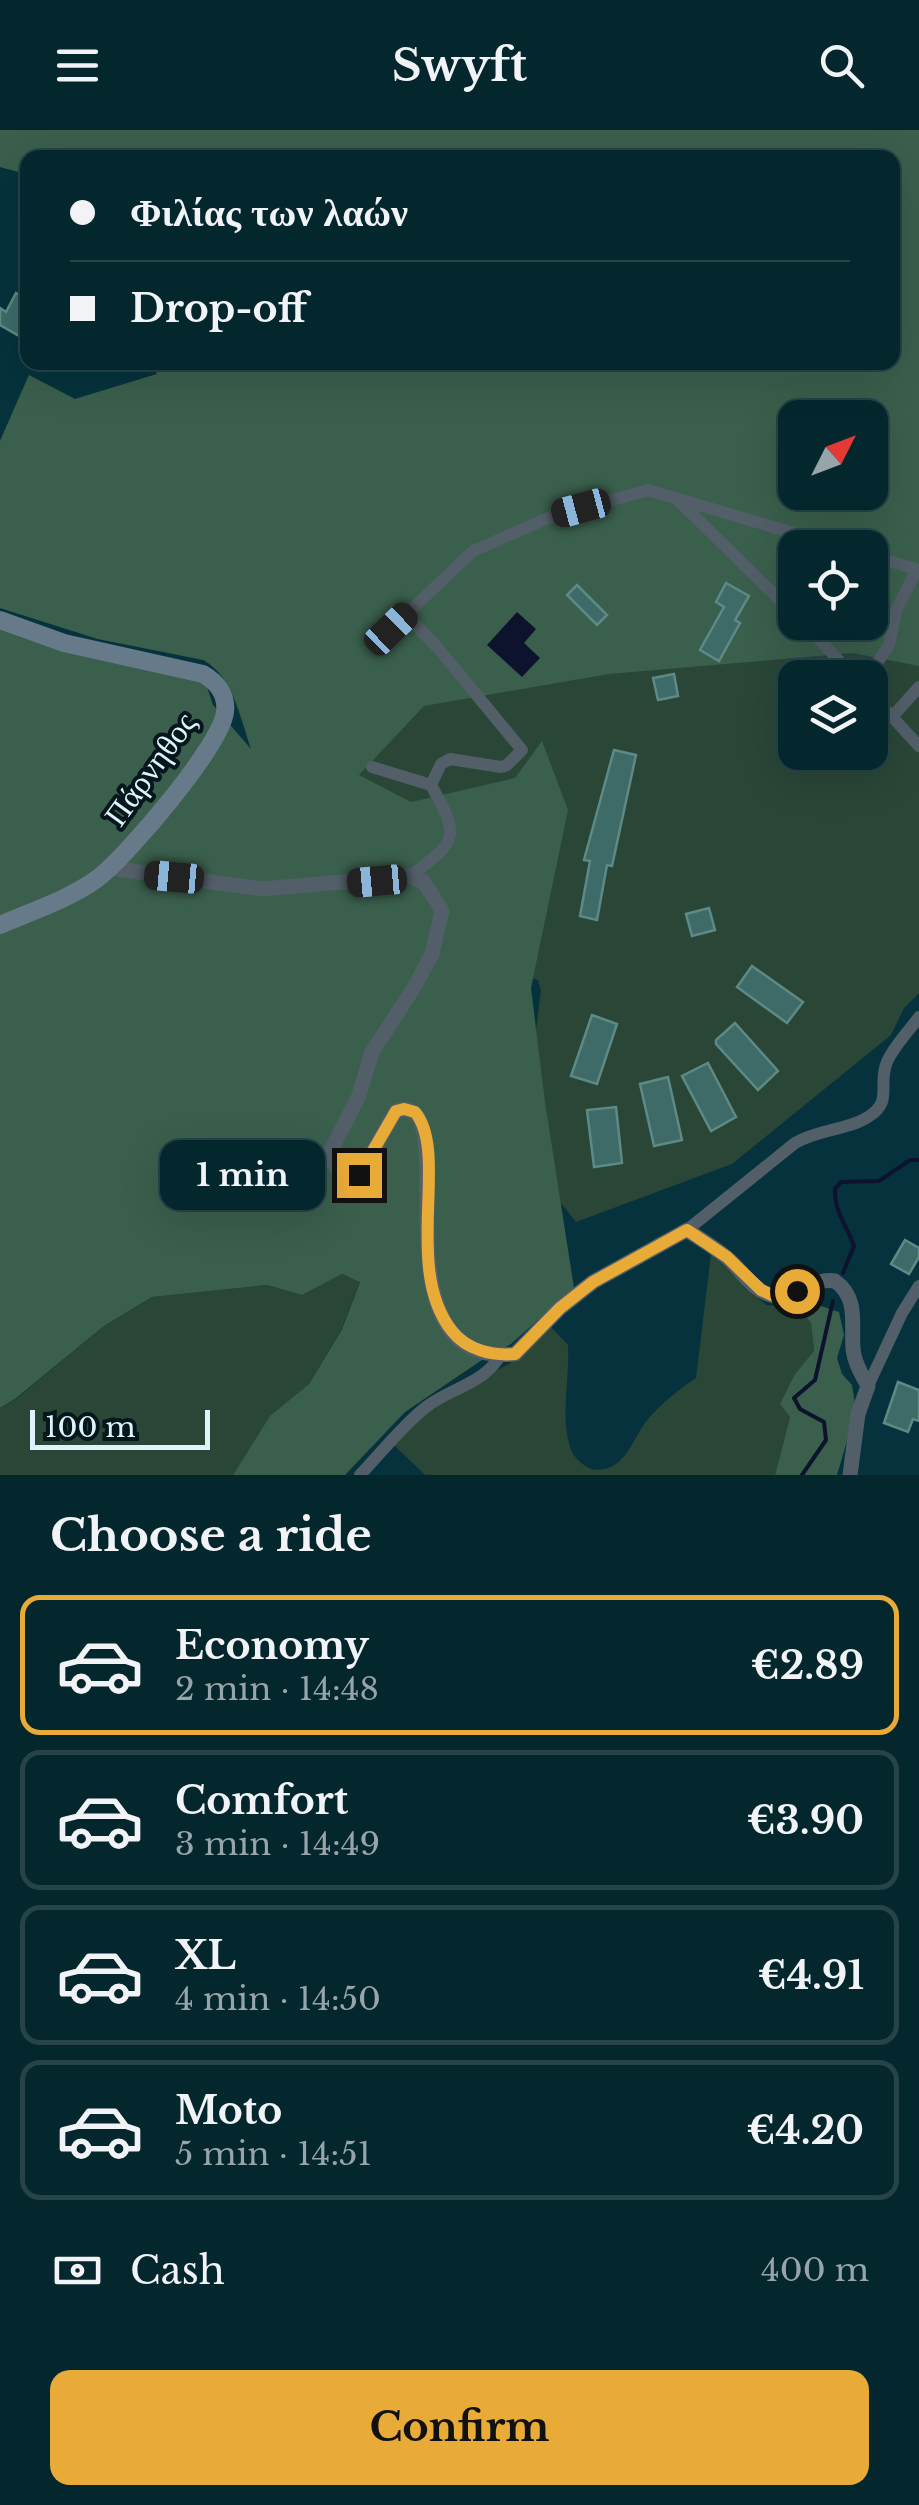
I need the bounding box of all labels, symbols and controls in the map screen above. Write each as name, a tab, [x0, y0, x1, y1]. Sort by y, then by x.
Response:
text: Swyft	[392, 37, 527, 93]
icon: menu	[50, 38, 105, 93]
icon: search	[814, 38, 869, 93]
text: Φιλίας των λαών	[130, 189, 408, 236]
text: Drop-off	[130, 285, 307, 332]
north arrow	[778, 400, 888, 510]
map controls	[778, 400, 888, 770]
car	[548, 486, 614, 530]
button: locate	[778, 530, 888, 640]
car	[359, 597, 423, 661]
button: layers	[778, 660, 888, 770]
street label: Πάρνηθος	[95, 704, 205, 834]
car	[143, 859, 205, 895]
car	[346, 863, 408, 899]
callout: 1 min	[159, 1140, 324, 1210]
route end	[337, 1153, 382, 1198]
text: 1 min	[196, 1155, 289, 1195]
route start	[775, 1269, 820, 1314]
scale bar	[30, 1405, 210, 1450]
text: 100 m	[45, 1410, 136, 1445]
text: Choose a ride	[50, 1507, 372, 1563]
icon: car	[55, 1620, 145, 1710]
text: Economy	[175, 1622, 369, 1669]
text: €2.89	[751, 1642, 864, 1689]
text: 2 min · 14:48	[175, 1669, 379, 1709]
icon: car	[55, 1775, 145, 1865]
text: Comfort	[175, 1777, 348, 1824]
text: €3.90	[747, 1797, 864, 1844]
text: 3 min · 14:49	[175, 1824, 380, 1864]
icon: car	[55, 1930, 145, 2020]
text: XL	[175, 1932, 236, 1979]
text: €4.91	[758, 1952, 864, 1999]
text: 4 min · 14:50	[175, 1979, 381, 2019]
icon: car	[55, 2085, 145, 2175]
text: Moto	[175, 2087, 282, 2134]
text: €4.20	[747, 2107, 864, 2154]
text: 5 min · 14:51	[175, 2134, 372, 2174]
icon: cash	[50, 2243, 105, 2298]
text: Cash	[130, 2247, 225, 2294]
text: 400 m	[761, 2250, 869, 2290]
button: Confirm	[50, 2370, 869, 2485]

